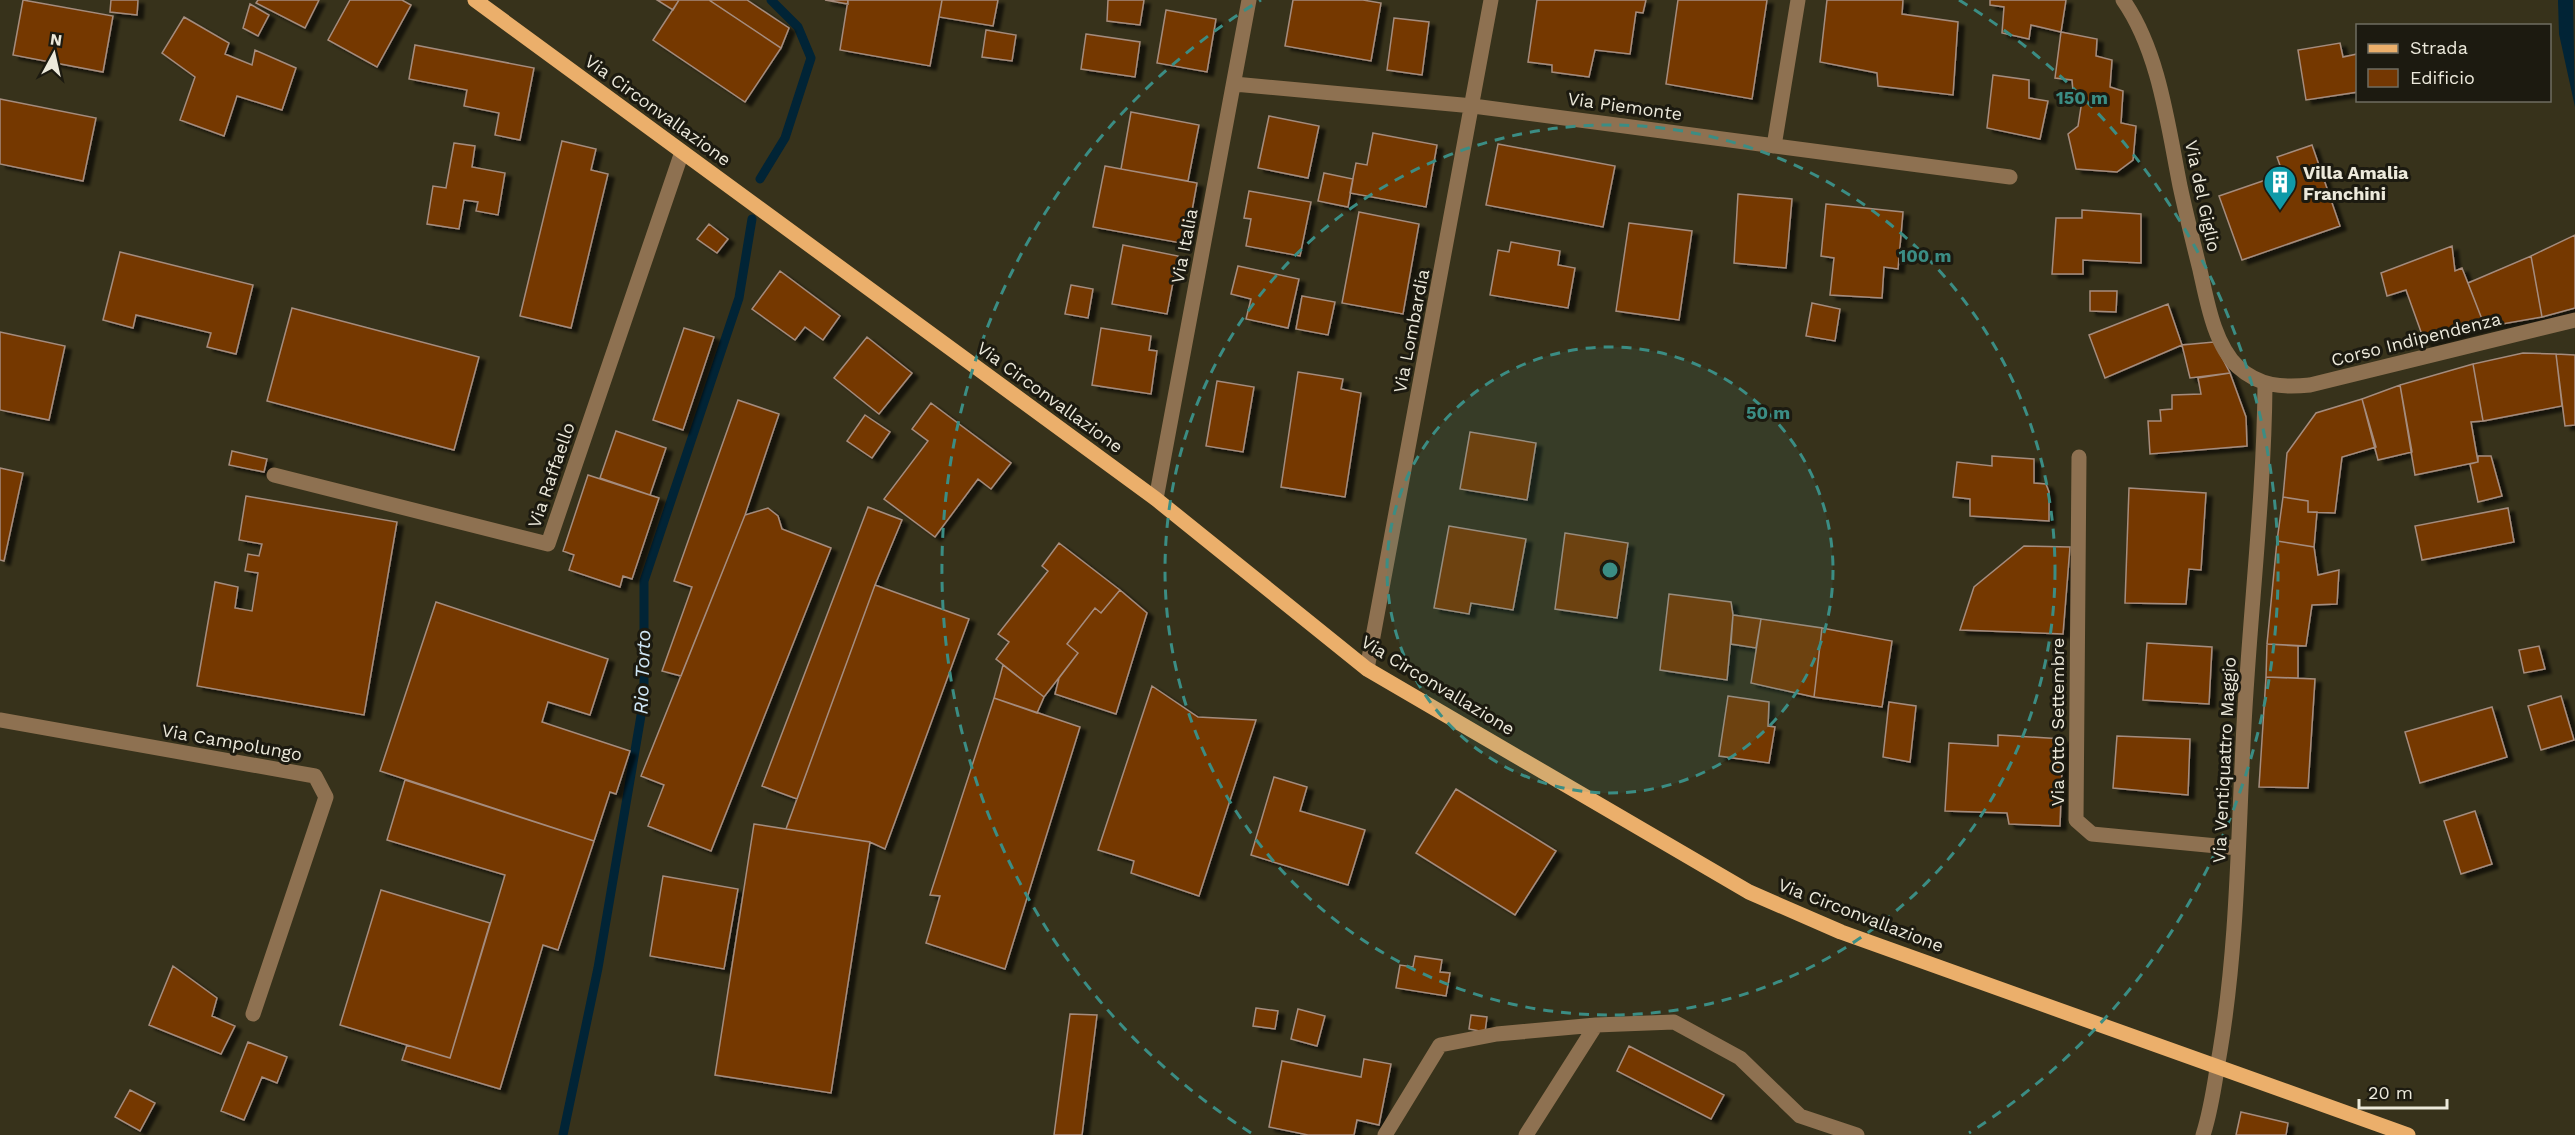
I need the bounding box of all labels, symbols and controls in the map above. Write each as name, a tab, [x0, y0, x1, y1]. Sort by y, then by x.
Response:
north arrow	[24, 24, 84, 84]
legend	[2356, 24, 2551, 102]
text: N	[49, 29, 63, 50]
text: Strada	[2410, 37, 2468, 58]
street label: Via Circonvallazione	[581, 50, 735, 170]
text: Edificio	[2410, 67, 2475, 88]
text: 150 m	[2056, 87, 2108, 108]
street label: Via Piemonte	[1566, 88, 1684, 124]
street label: Via del Giglio	[2181, 138, 2225, 254]
place label: Villa Amalia Franchini	[2303, 162, 2409, 204]
building icon: Villa Amalia Franchini	[2262, 164, 2298, 211]
street label: Via Italia	[1166, 207, 1202, 285]
text: 100 m	[1898, 245, 1952, 266]
street label: Via Lombardia	[1389, 267, 1433, 395]
street label: Corso Indipendenza	[2329, 308, 2503, 370]
street label: Via Circonvallazione	[973, 337, 1127, 457]
text: 50 m	[1746, 402, 1790, 423]
street label: Via Raffaello	[523, 419, 579, 531]
centre of rings	[1600, 560, 1620, 580]
water label: Rio Torto	[629, 629, 655, 715]
street label: Via Circonvallazione	[1357, 631, 1519, 739]
street label: Via Otto Settembre	[2047, 638, 2068, 806]
street label: Via Ventiquattro Maggio	[2208, 656, 2240, 864]
street label: Via Campolungo	[160, 719, 304, 765]
street label: Via Circonvallazione	[1775, 874, 1947, 956]
scale bar	[2359, 1072, 2448, 1110]
text: 20 m	[2368, 1082, 2413, 1103]

